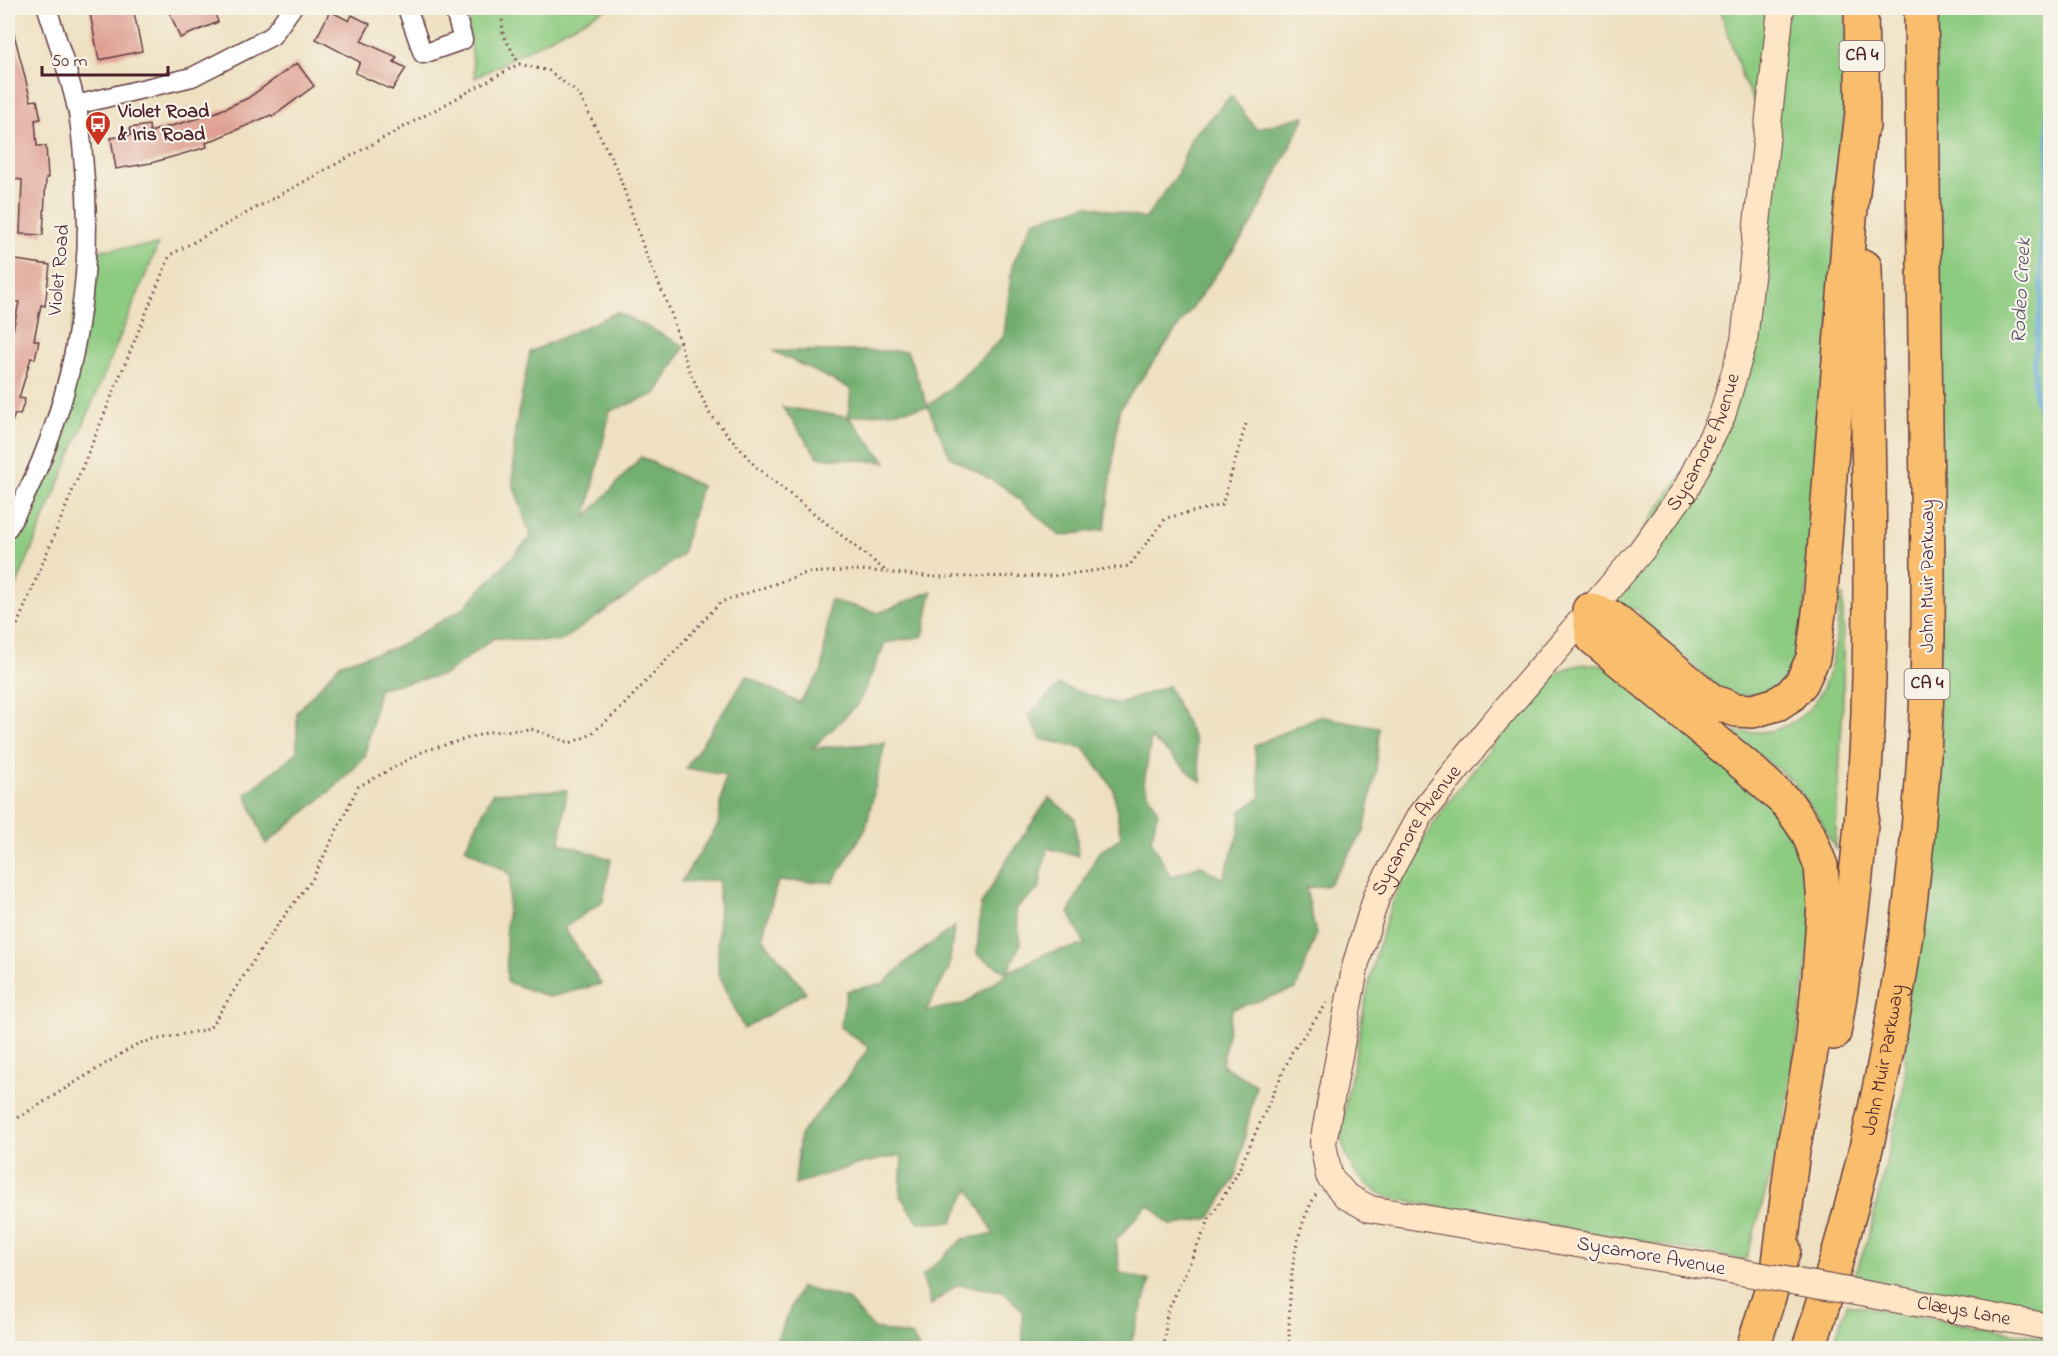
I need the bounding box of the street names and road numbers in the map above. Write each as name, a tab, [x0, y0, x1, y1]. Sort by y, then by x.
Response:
road number: CA 4	[1840, 41, 1884, 71]
street label: Violet Road	[41, 223, 78, 318]
street label: Sycamore Avenue	[1660, 370, 1748, 518]
street label: John Muir Parkway	[1914, 499, 1943, 653]
road number: CA 4	[1904, 669, 1950, 699]
street label: Sycamore Avenue	[1365, 759, 1469, 901]
street label: John Muir Parkway	[1855, 982, 1913, 1138]
street label: Sycamore Avenue	[1575, 1230, 1727, 1284]
street label: Clæys Lane	[1914, 1289, 2013, 1334]

